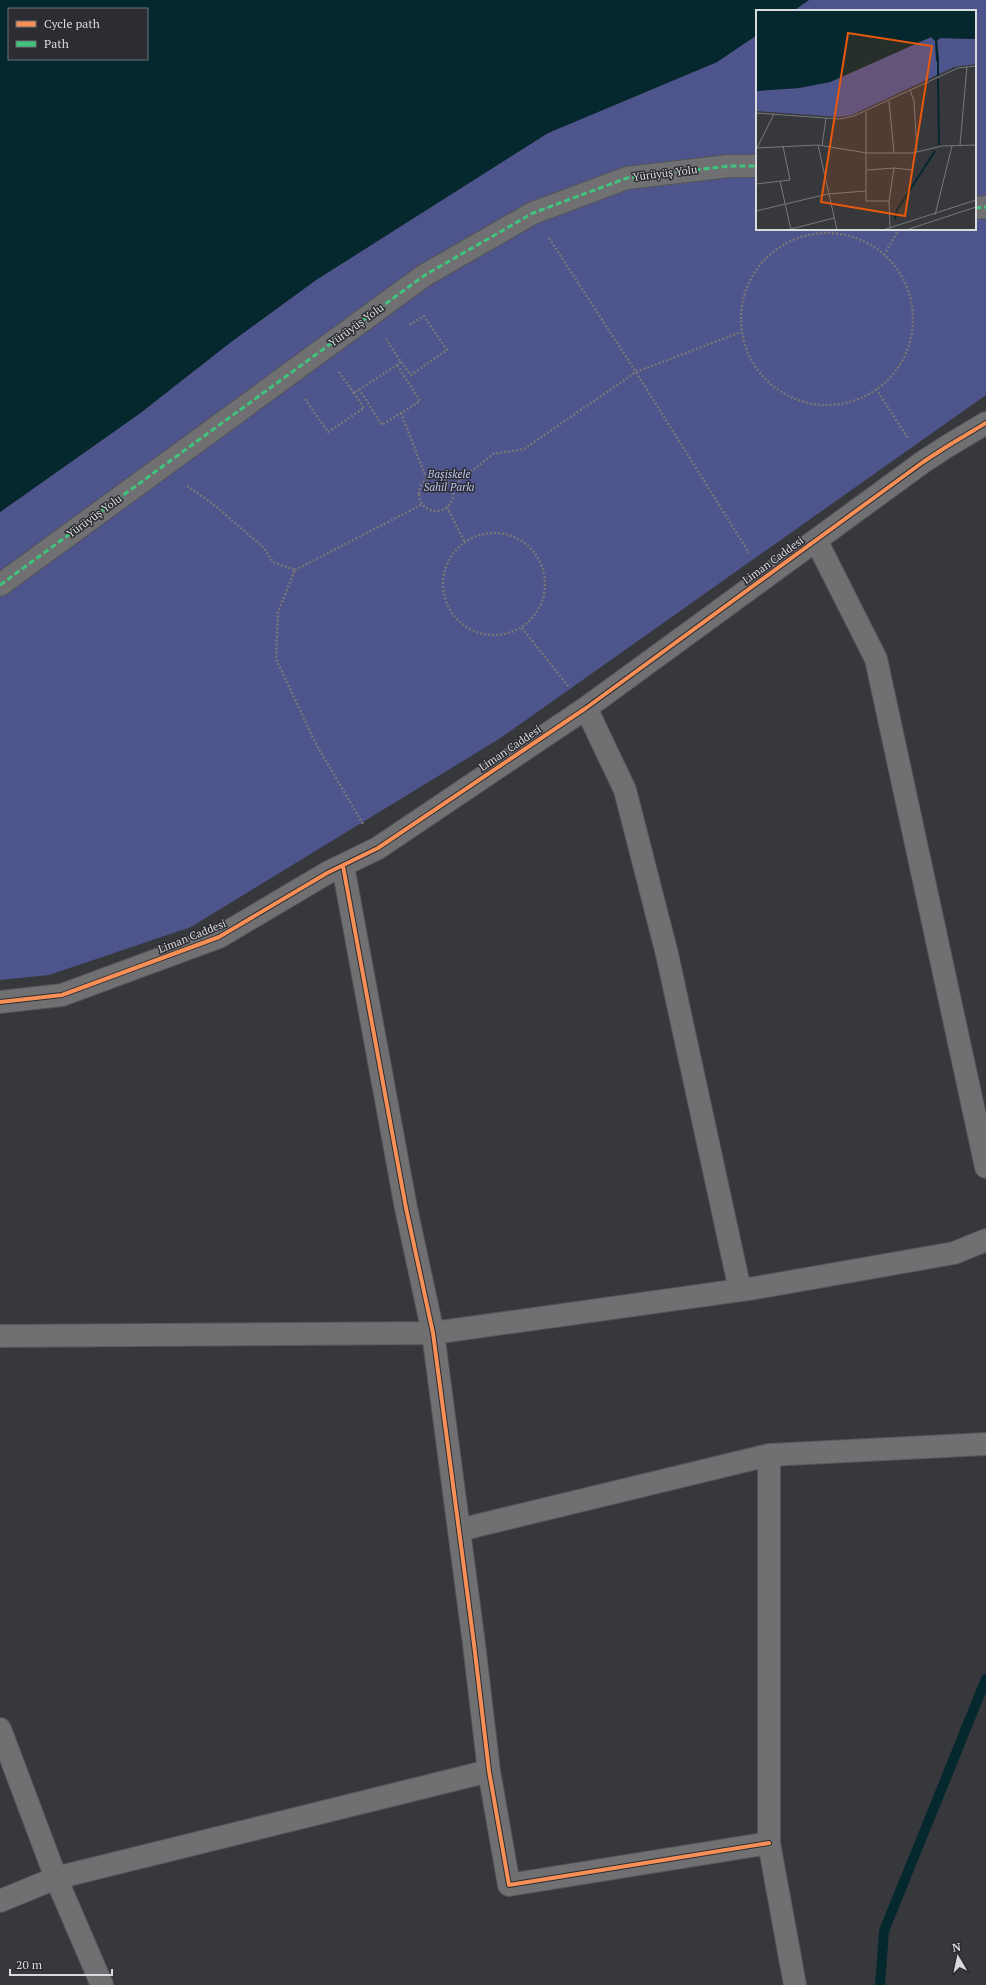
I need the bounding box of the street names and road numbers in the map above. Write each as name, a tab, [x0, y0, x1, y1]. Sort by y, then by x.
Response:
street label: Yürüyüş Yolu	[632, 162, 699, 184]
street label: Yürüyüş Yolu	[326, 300, 387, 350]
street label: Yürüyüş Yolu	[64, 491, 125, 541]
street label: Liman Caddesi	[740, 533, 806, 587]
street label: Liman Caddesi	[476, 722, 544, 774]
street label: Liman Caddesi	[156, 916, 228, 956]

